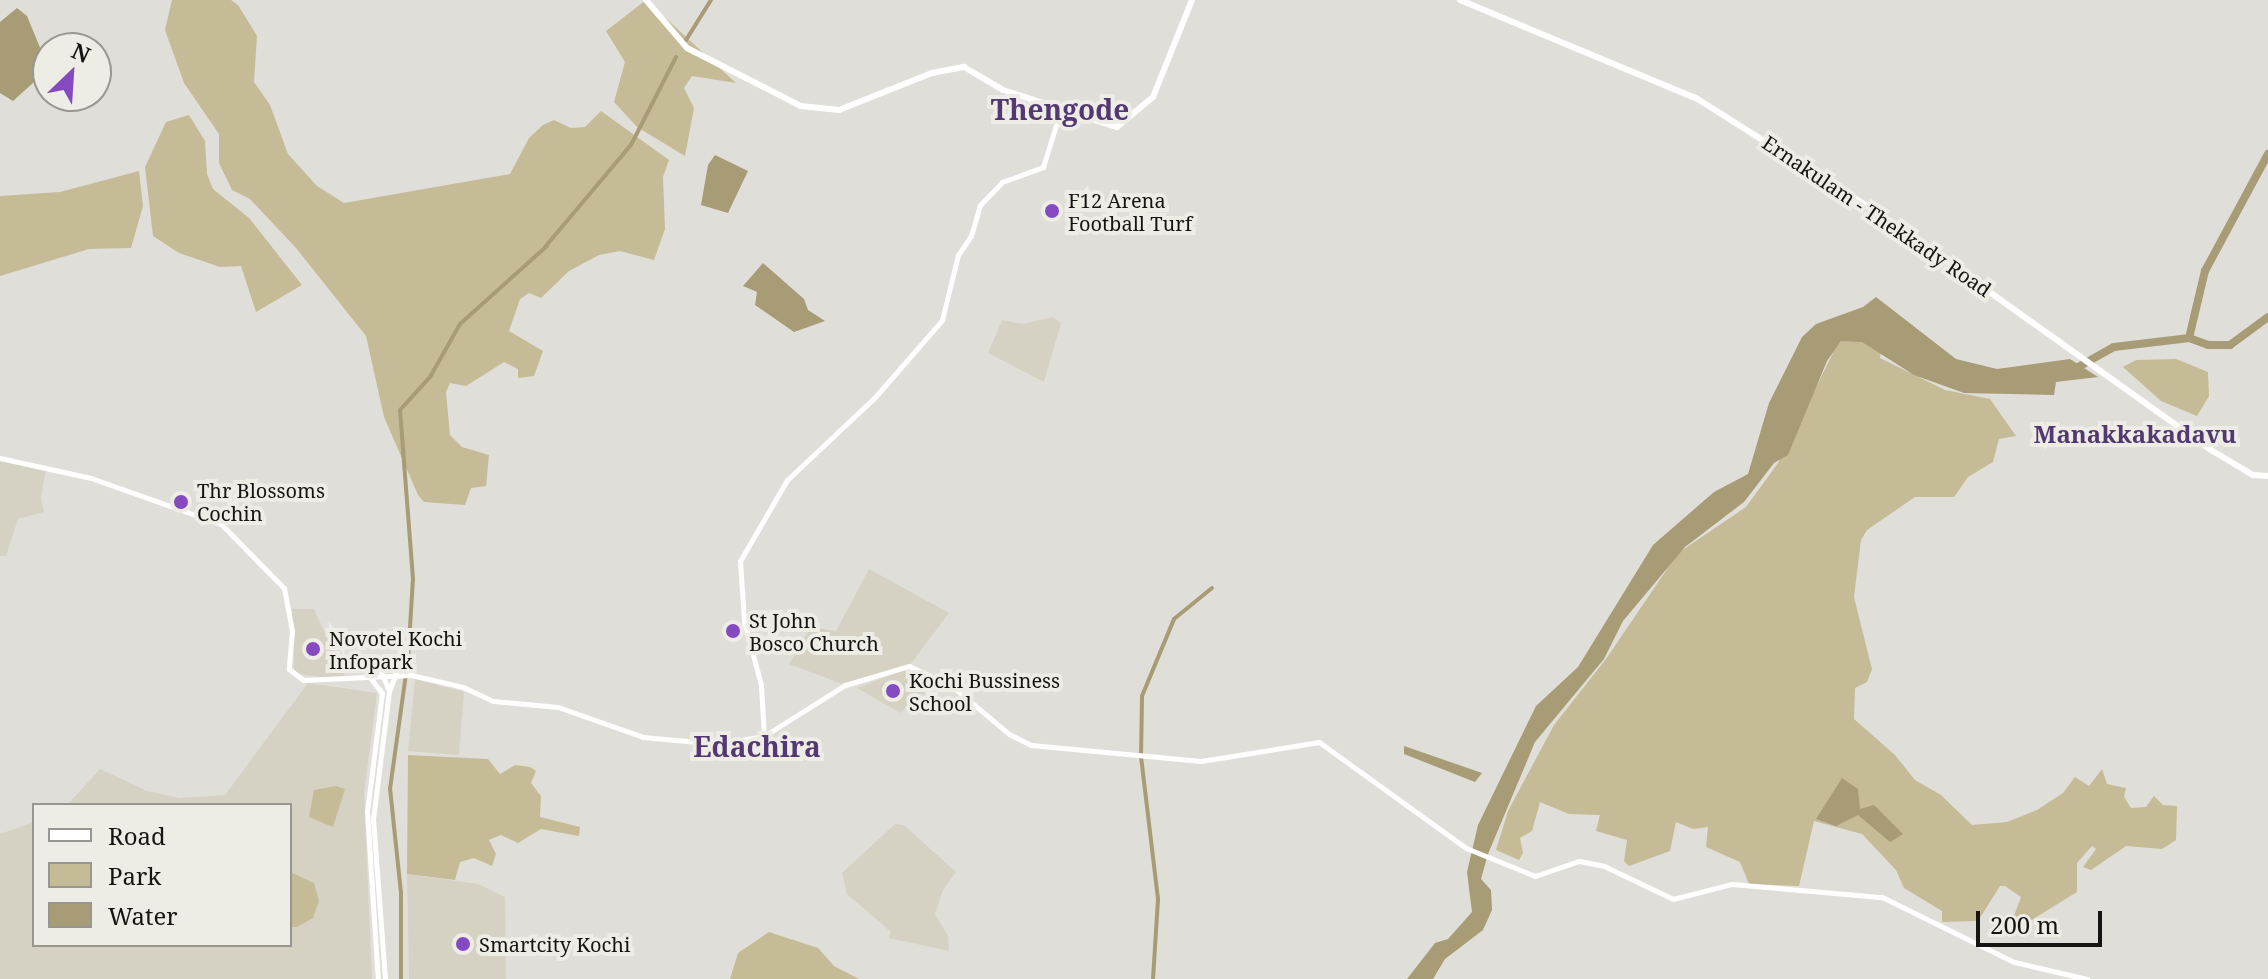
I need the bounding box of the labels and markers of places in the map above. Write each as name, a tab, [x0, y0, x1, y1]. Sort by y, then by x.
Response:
place label: F12 Arena Football Turf	[1068, 188, 1192, 235]
marker: F12 Arena Football Turf	[1043, 202, 1061, 220]
place label: Thr Blossoms Cochin	[197, 478, 325, 525]
marker: Thr Blossoms Cochin	[172, 493, 190, 511]
place label: St John Bosco Church	[749, 608, 879, 655]
marker: St John Bosco Church	[724, 622, 742, 640]
place label: Novotel Kochi Infopark	[329, 626, 462, 673]
marker: Novotel Kochi Infopark	[304, 640, 322, 658]
place label: Kochi Bussiness School	[909, 668, 1060, 715]
marker: Kochi Bussiness School	[884, 682, 902, 700]
place label: Smartcity Kochi	[479, 932, 630, 956]
marker: Smartcity Kochi	[454, 935, 472, 953]

